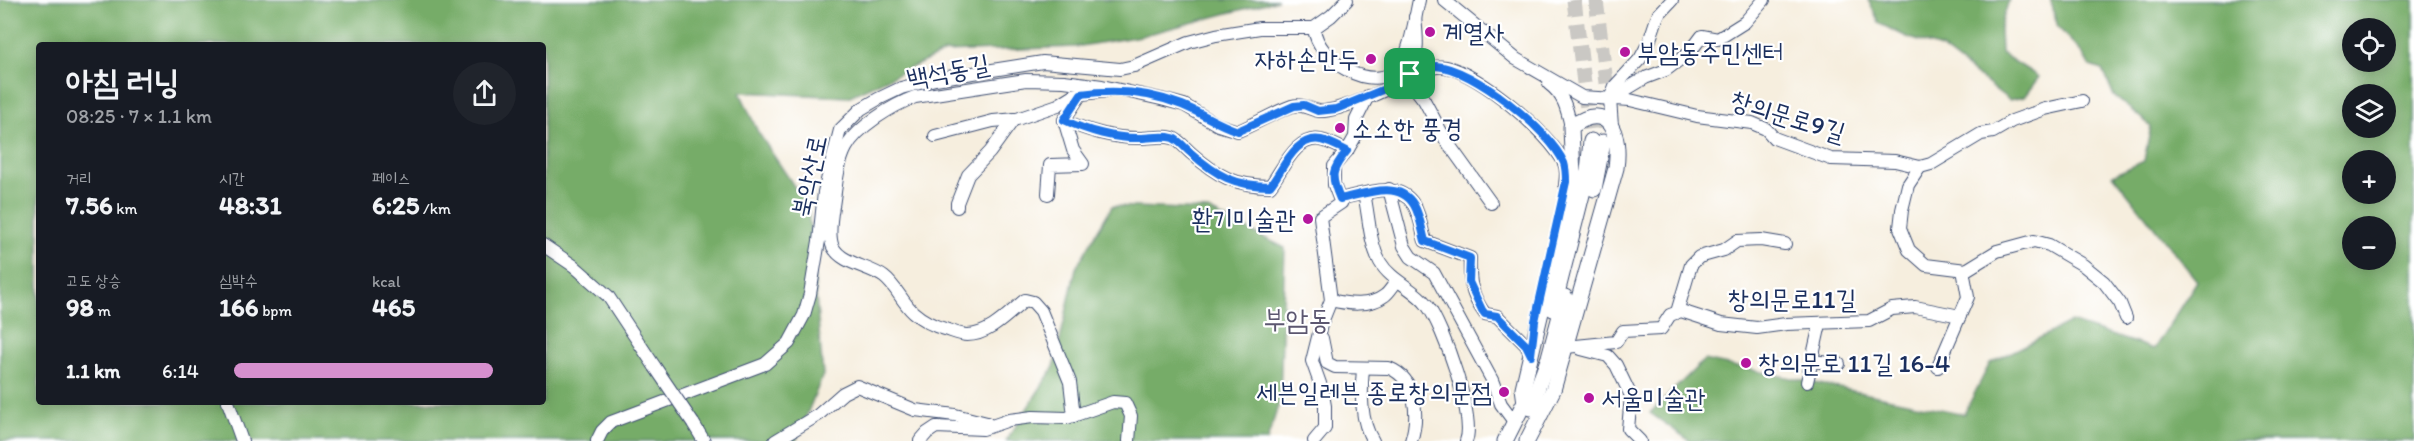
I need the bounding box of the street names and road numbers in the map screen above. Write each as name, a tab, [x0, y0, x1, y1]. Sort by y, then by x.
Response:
street label: 백석동길	[904, 47, 992, 95]
street label: 창의문로9길	[1727, 83, 1849, 149]
street label: 북악산로	[785, 132, 833, 220]
street label: 창의문로11길	[1728, 283, 1856, 315]

